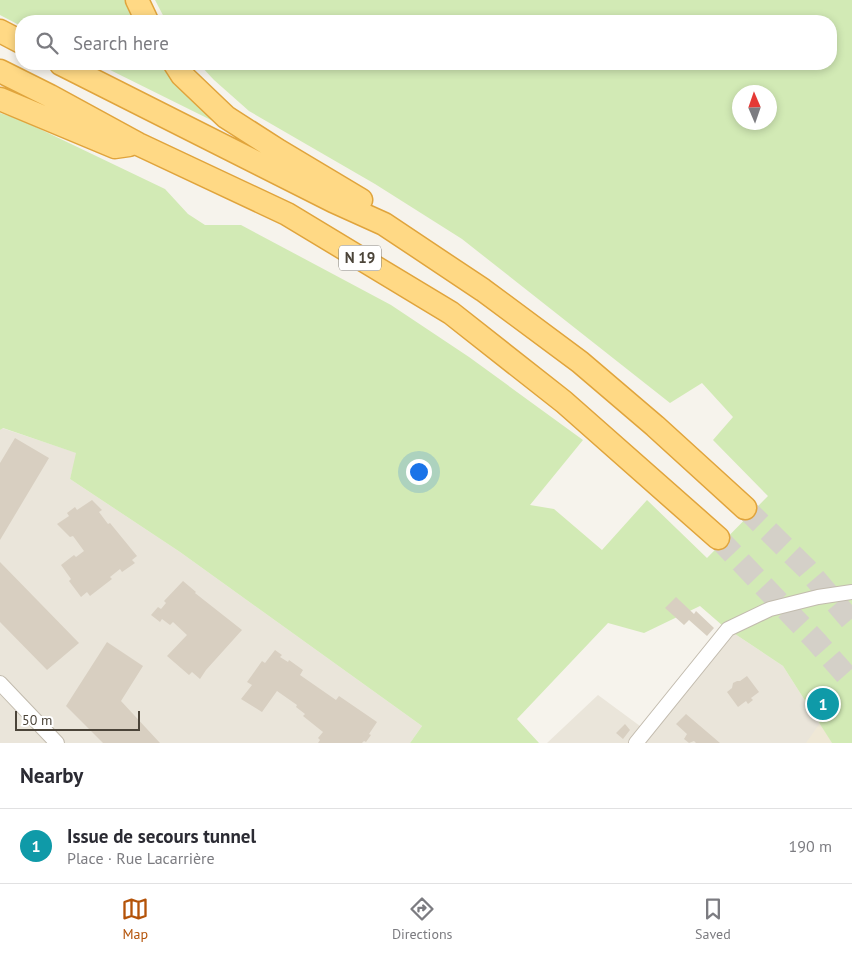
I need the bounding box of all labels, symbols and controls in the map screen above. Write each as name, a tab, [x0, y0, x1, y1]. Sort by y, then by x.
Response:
search box	[15, 15, 837, 70]
icon: search	[33, 29, 61, 57]
text: Search here	[73, 31, 169, 55]
north arrow	[732, 85, 777, 130]
road number: N 19	[339, 246, 381, 270]
your location	[406, 459, 432, 485]
pin: 1	[807, 685, 839, 723]
scale bar	[15, 708, 140, 731]
text: 50 m	[22, 711, 52, 729]
text: Nearby	[20, 762, 83, 789]
text: Issue de secours tunnel	[67, 824, 256, 848]
text: 1	[31, 836, 41, 856]
text: 190 m	[789, 836, 832, 856]
text: Place · Rue Lacarrière	[67, 848, 215, 868]
tab: Map	[121, 895, 149, 943]
tab: Directions	[392, 895, 452, 943]
tab: Saved	[695, 895, 731, 943]

